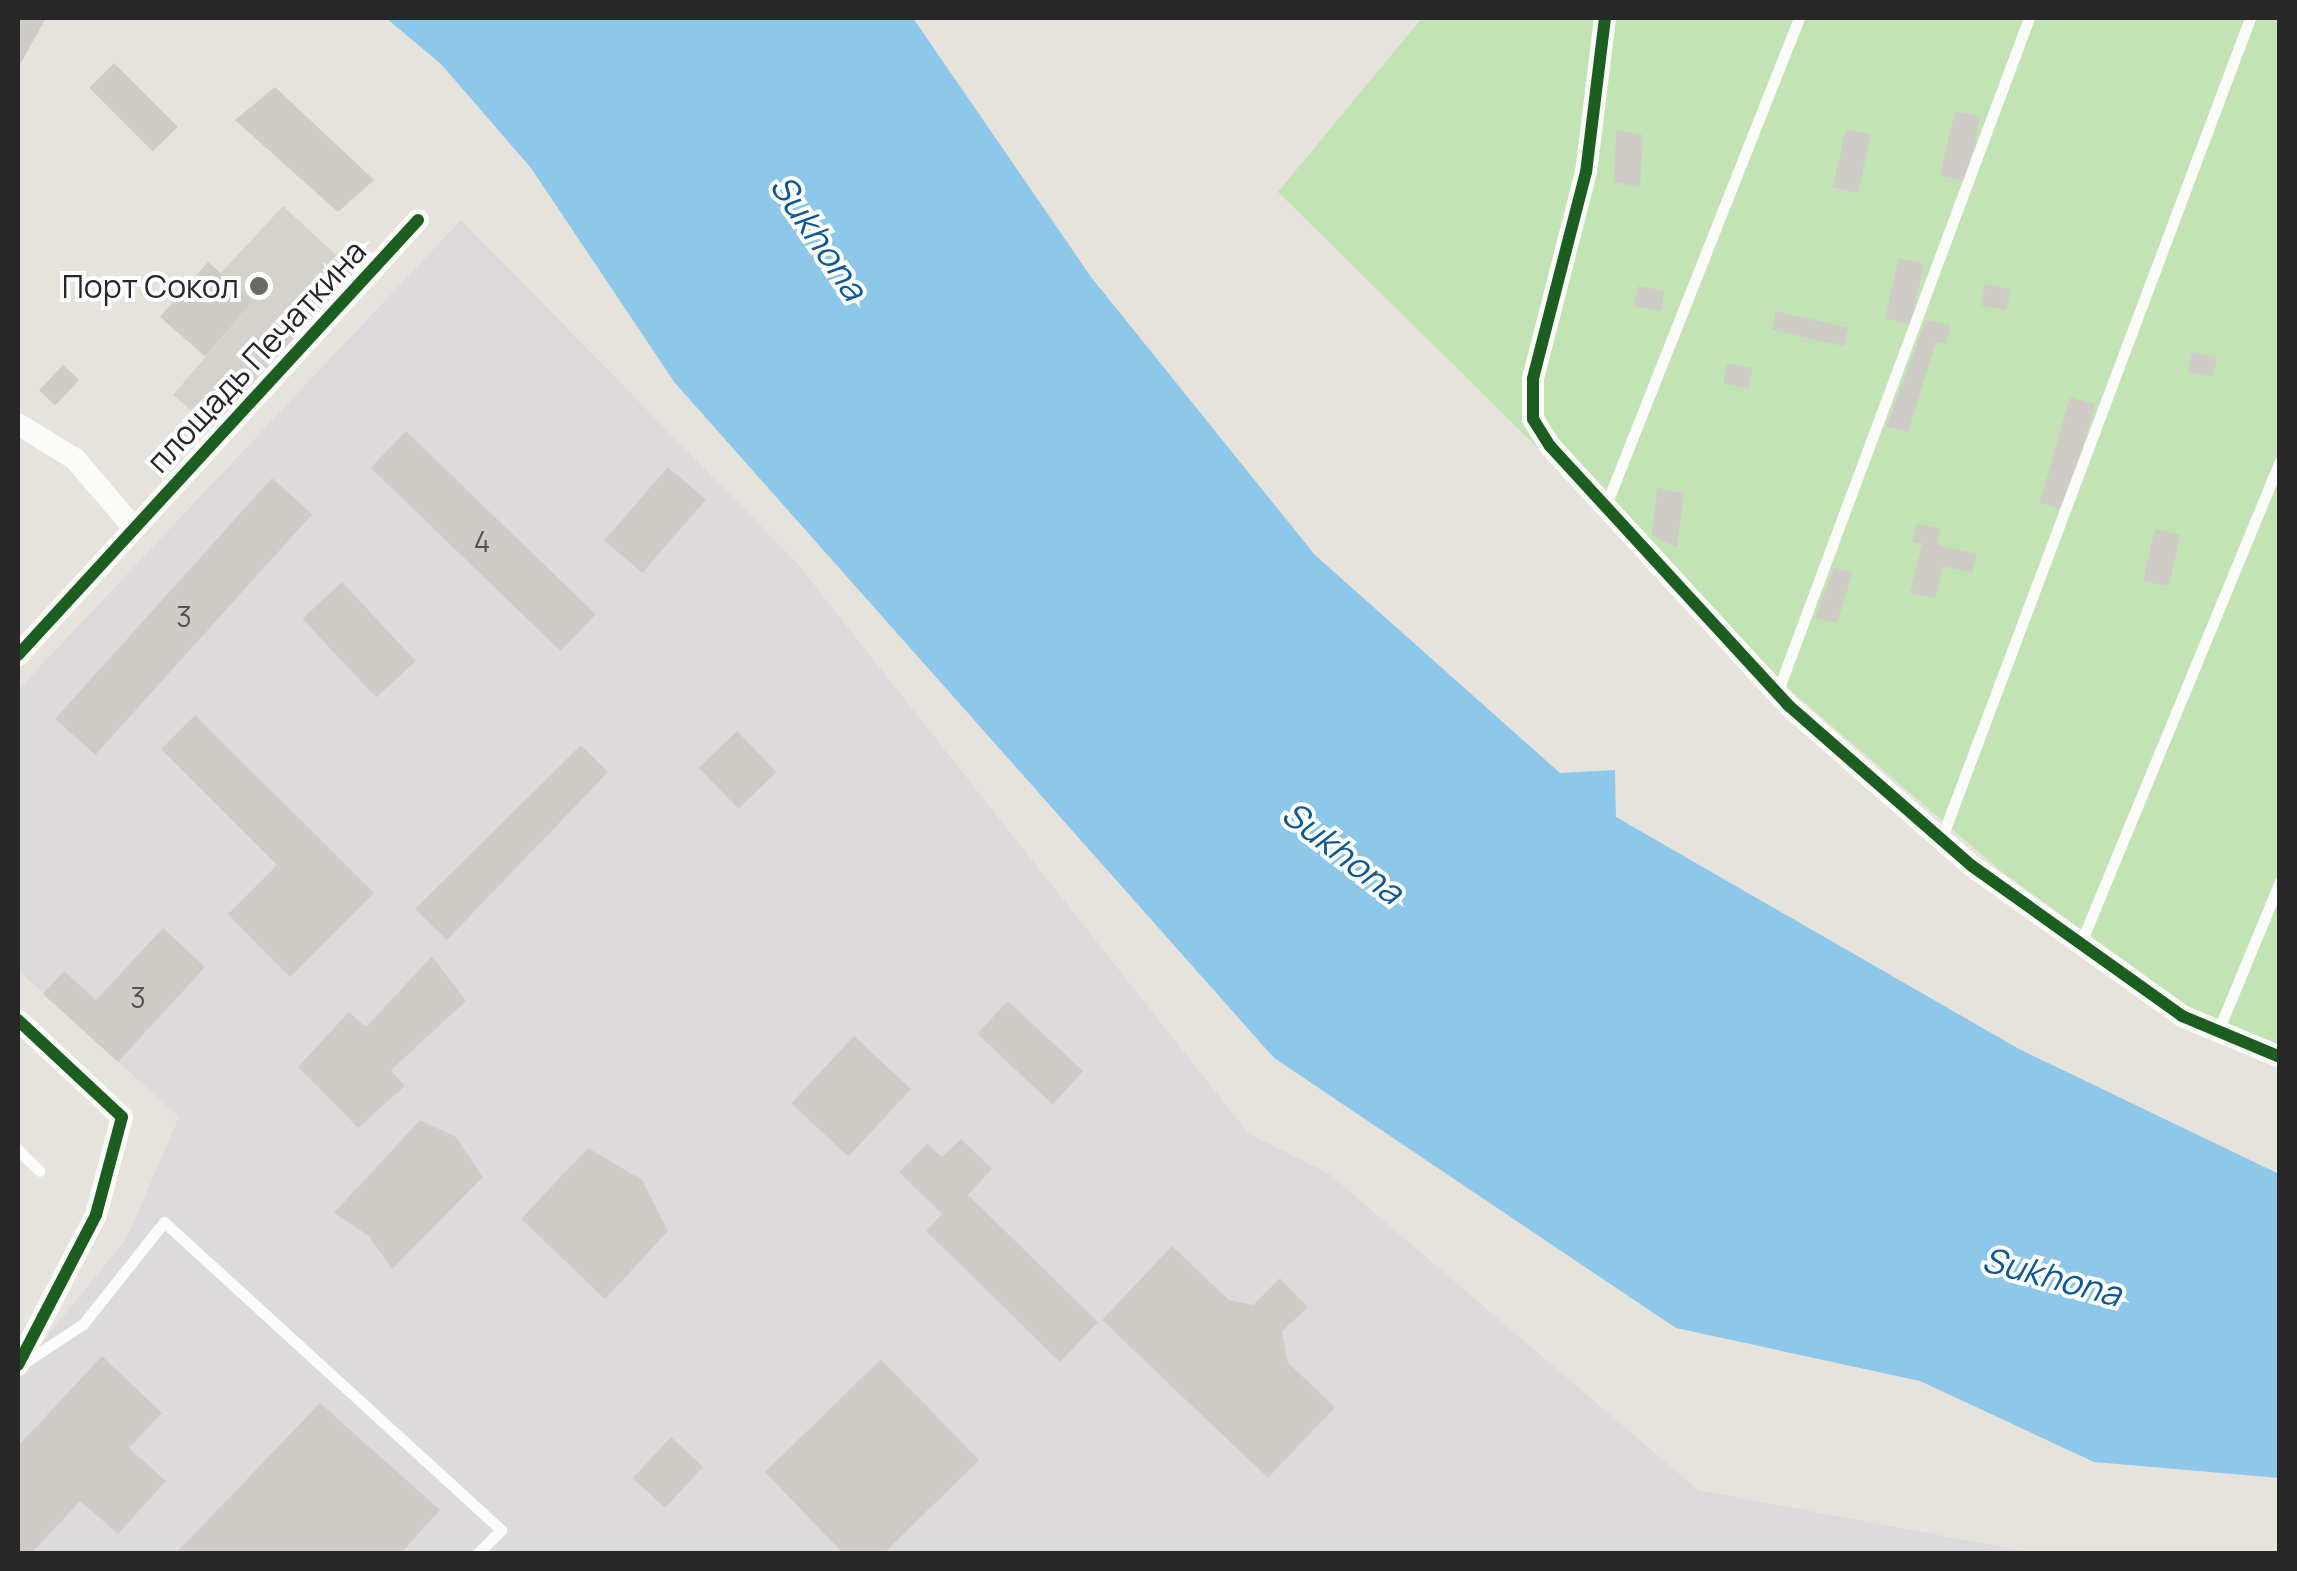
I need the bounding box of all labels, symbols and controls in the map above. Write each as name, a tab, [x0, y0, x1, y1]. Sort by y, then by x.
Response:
water label: Sukhona	[762, 167, 876, 307]
street label: площадь Печаткина	[138, 232, 374, 480]
place label: Порт Сокол	[62, 267, 239, 305]
marker: Порт Сокол	[248, 275, 270, 297]
house number: 4	[474, 524, 490, 558]
house number: 3	[176, 599, 192, 633]
water label: Sukhona	[1274, 792, 1412, 912]
house number: 3	[130, 980, 146, 1014]
water label: Sukhona	[1978, 1237, 2126, 1315]

